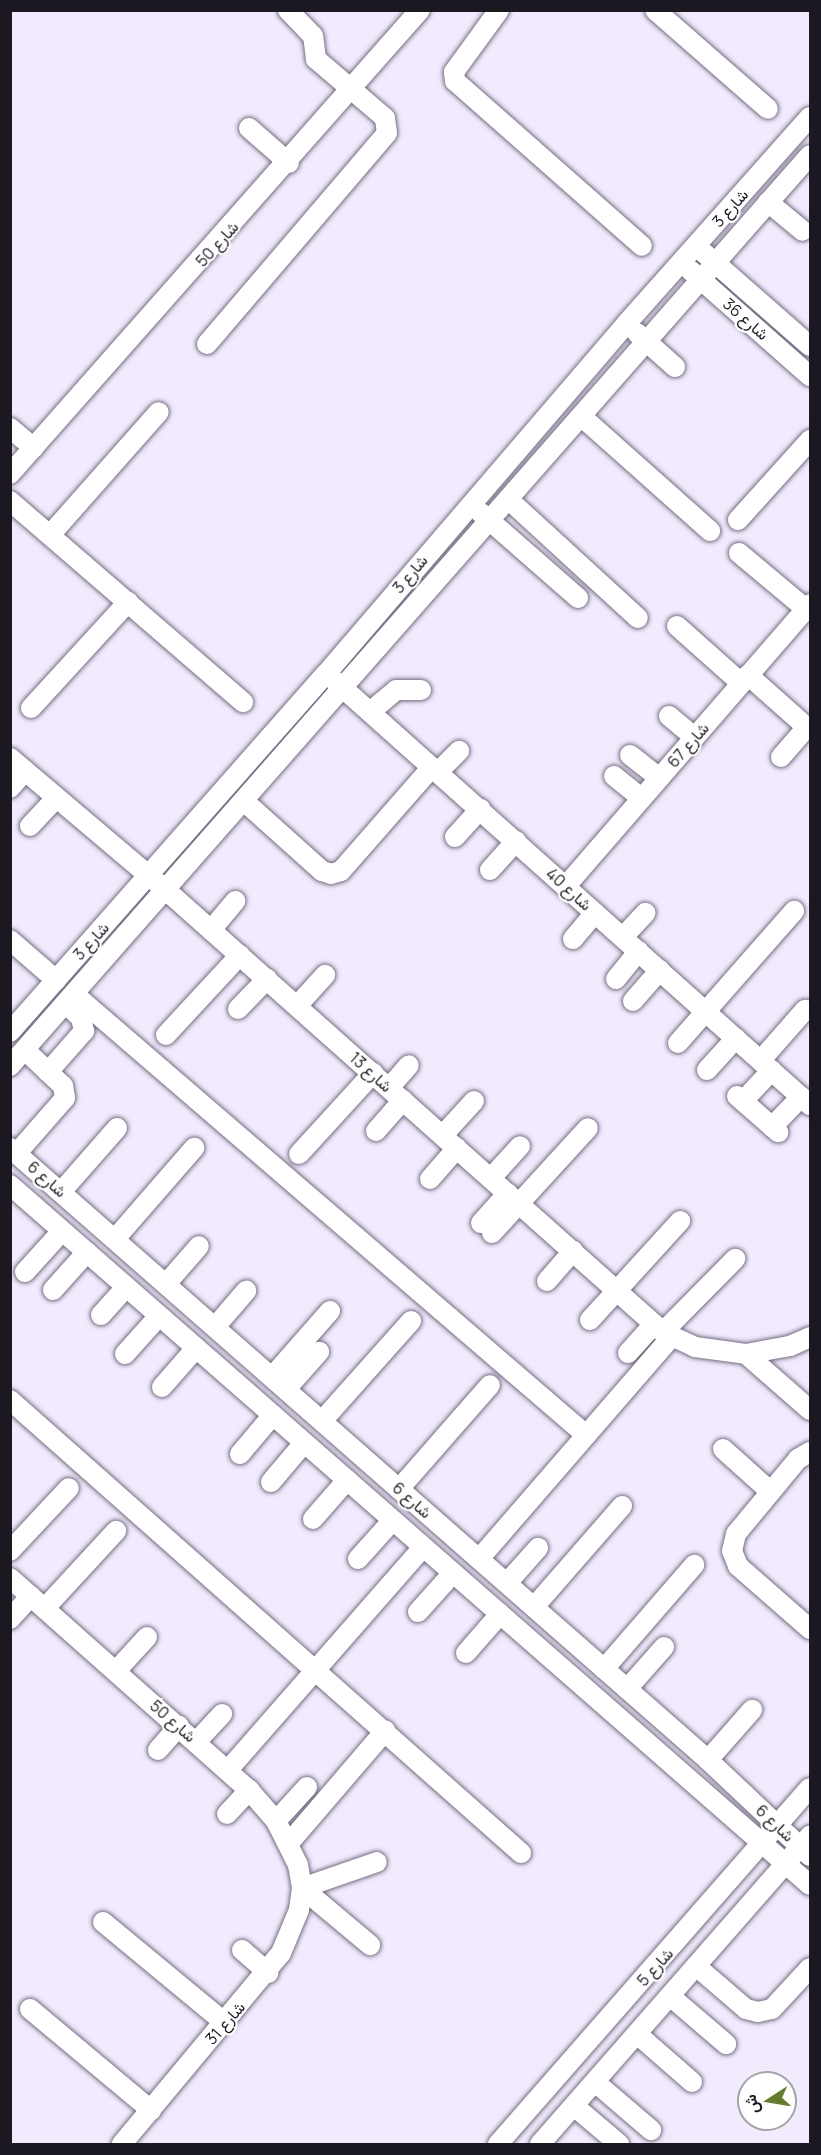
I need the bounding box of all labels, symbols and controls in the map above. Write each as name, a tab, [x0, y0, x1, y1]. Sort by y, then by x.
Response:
street label: شارع 3	[708, 185, 752, 231]
street label: شارع 50	[192, 217, 242, 271]
street label: شارع 36	[719, 294, 773, 344]
street label: شارع 3	[388, 551, 432, 597]
street label: شارع 67	[663, 719, 713, 771]
street label: شارع 40	[542, 864, 596, 914]
street label: شارع 3	[69, 918, 113, 964]
street label: شارع 13	[346, 1048, 396, 1096]
street label: شارع 6	[24, 1157, 70, 1201]
street label: شارع 6	[389, 1478, 435, 1522]
street label: شارع 50	[146, 1696, 200, 1746]
street label: شارع 6	[752, 1801, 798, 1845]
street label: شارع 5	[633, 1944, 677, 1990]
street label: شارع 31	[201, 1998, 249, 2048]
north arrow	[737, 2071, 797, 2131]
text: ش	[739, 2093, 764, 2116]

